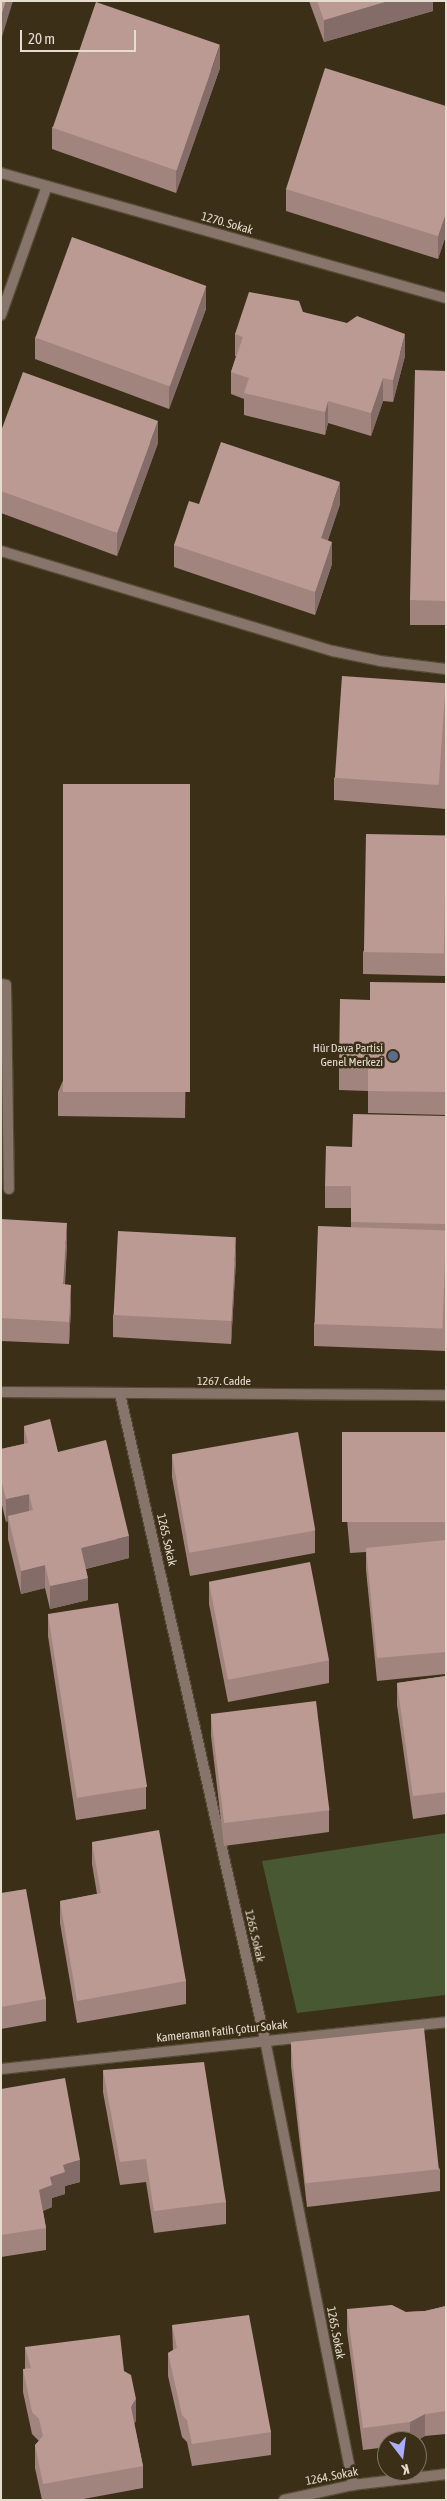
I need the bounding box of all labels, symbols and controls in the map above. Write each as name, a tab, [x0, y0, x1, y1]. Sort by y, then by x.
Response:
scale bar	[22, 20, 139, 52]
text: 20 m	[28, 30, 55, 47]
street label: 1270. Sokak	[199, 210, 255, 238]
place label: Hür Dava Partisi Genel Merkezi	[313, 1042, 383, 1070]
marker: Hür Dava Partisi Genel Merkezi	[387, 1050, 399, 1062]
street label: 1267. Cadde	[197, 1375, 251, 1389]
street label: 1265. Sokak	[153, 1512, 179, 1568]
street label: 1265. Sokak	[241, 1908, 267, 1964]
street label: Kameraman Fatih Çotur Sokak	[156, 2018, 288, 2046]
street label: 1265. Sokak	[323, 2306, 347, 2360]
north arrow	[377, 2431, 427, 2481]
text: K	[400, 2461, 411, 2478]
street label: 1264. Sokak	[305, 2465, 359, 2489]

